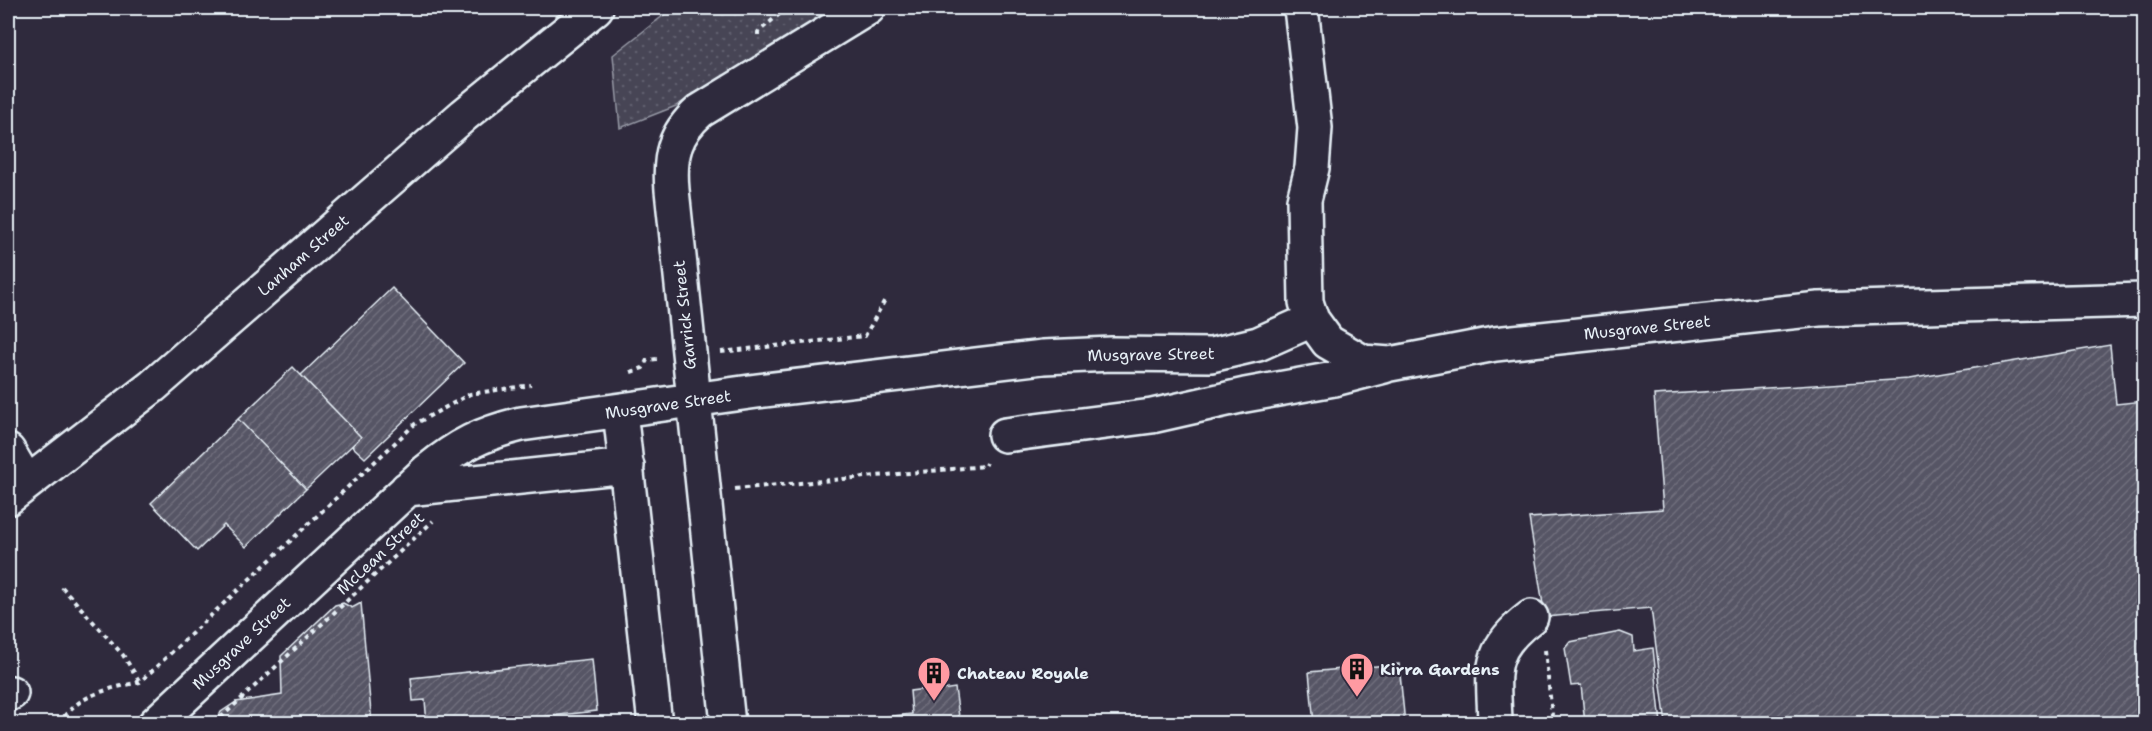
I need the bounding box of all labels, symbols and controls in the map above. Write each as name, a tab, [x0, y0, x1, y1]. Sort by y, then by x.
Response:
street label: Lanham Street	[253, 210, 353, 301]
street label: Garrick Street	[668, 259, 701, 371]
street label: Musgrave Street	[1583, 310, 1711, 345]
street label: Musgrave Street	[1087, 343, 1215, 366]
street label: Musgrave Street	[604, 385, 732, 424]
street label: McLean Street	[332, 507, 429, 599]
street label: Musgrave Street	[188, 592, 295, 694]
building icon: Kirra Gardens	[1339, 651, 1375, 698]
building icon: Chateau Royale	[916, 655, 952, 702]
place label: Kirra Gardens	[1380, 659, 1500, 680]
place label: Chateau Royale	[957, 663, 1089, 684]

